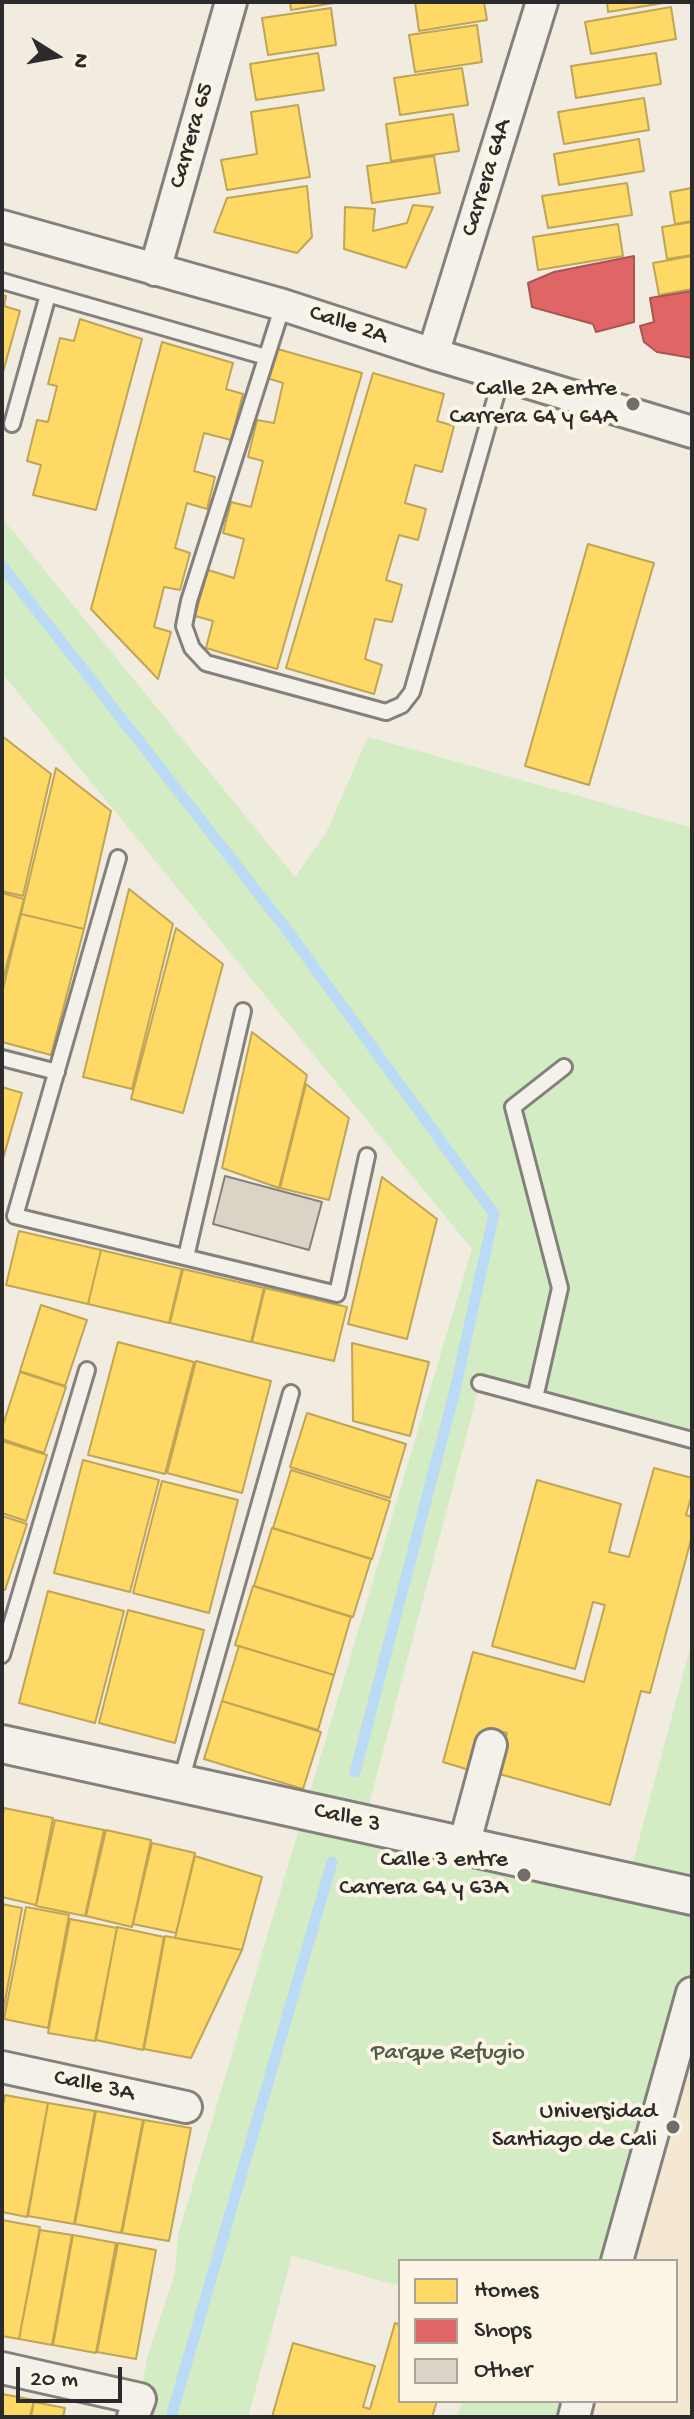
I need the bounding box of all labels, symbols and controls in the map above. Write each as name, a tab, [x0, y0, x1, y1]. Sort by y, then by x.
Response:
north arrow	[16, 16, 96, 96]
text: N	[65, 51, 94, 70]
street label: Carrera 65	[164, 80, 222, 192]
street label: Carrera 64A	[457, 116, 519, 240]
street label: Calle 2A	[305, 300, 391, 352]
place label: Calle 2A entre Carrera 64 y 64A	[449, 376, 617, 432]
marker: Calle 2A entre Carrera 64 y 64A	[624, 395, 642, 413]
street label: Calle 3	[311, 1797, 383, 1841]
place label: Calle 3 entre Carrera 64 y 63A	[339, 1847, 508, 1903]
marker: Calle 3 entre Carrera 64 y 63A	[515, 1866, 533, 1884]
park label: Parque Refugio	[371, 2040, 525, 2068]
street label: Calle 3A	[51, 2064, 137, 2110]
place label: Universidad Santiago de Cali	[492, 2099, 657, 2155]
marker: Universidad Santiago de Cali	[664, 2118, 682, 2136]
legend	[398, 2259, 678, 2403]
text: Homes	[474, 2277, 538, 2306]
text: Shops	[474, 2317, 531, 2346]
scale bar	[20, 2351, 126, 2401]
text: Other	[474, 2357, 532, 2386]
text: 20 m	[30, 2366, 78, 2395]

